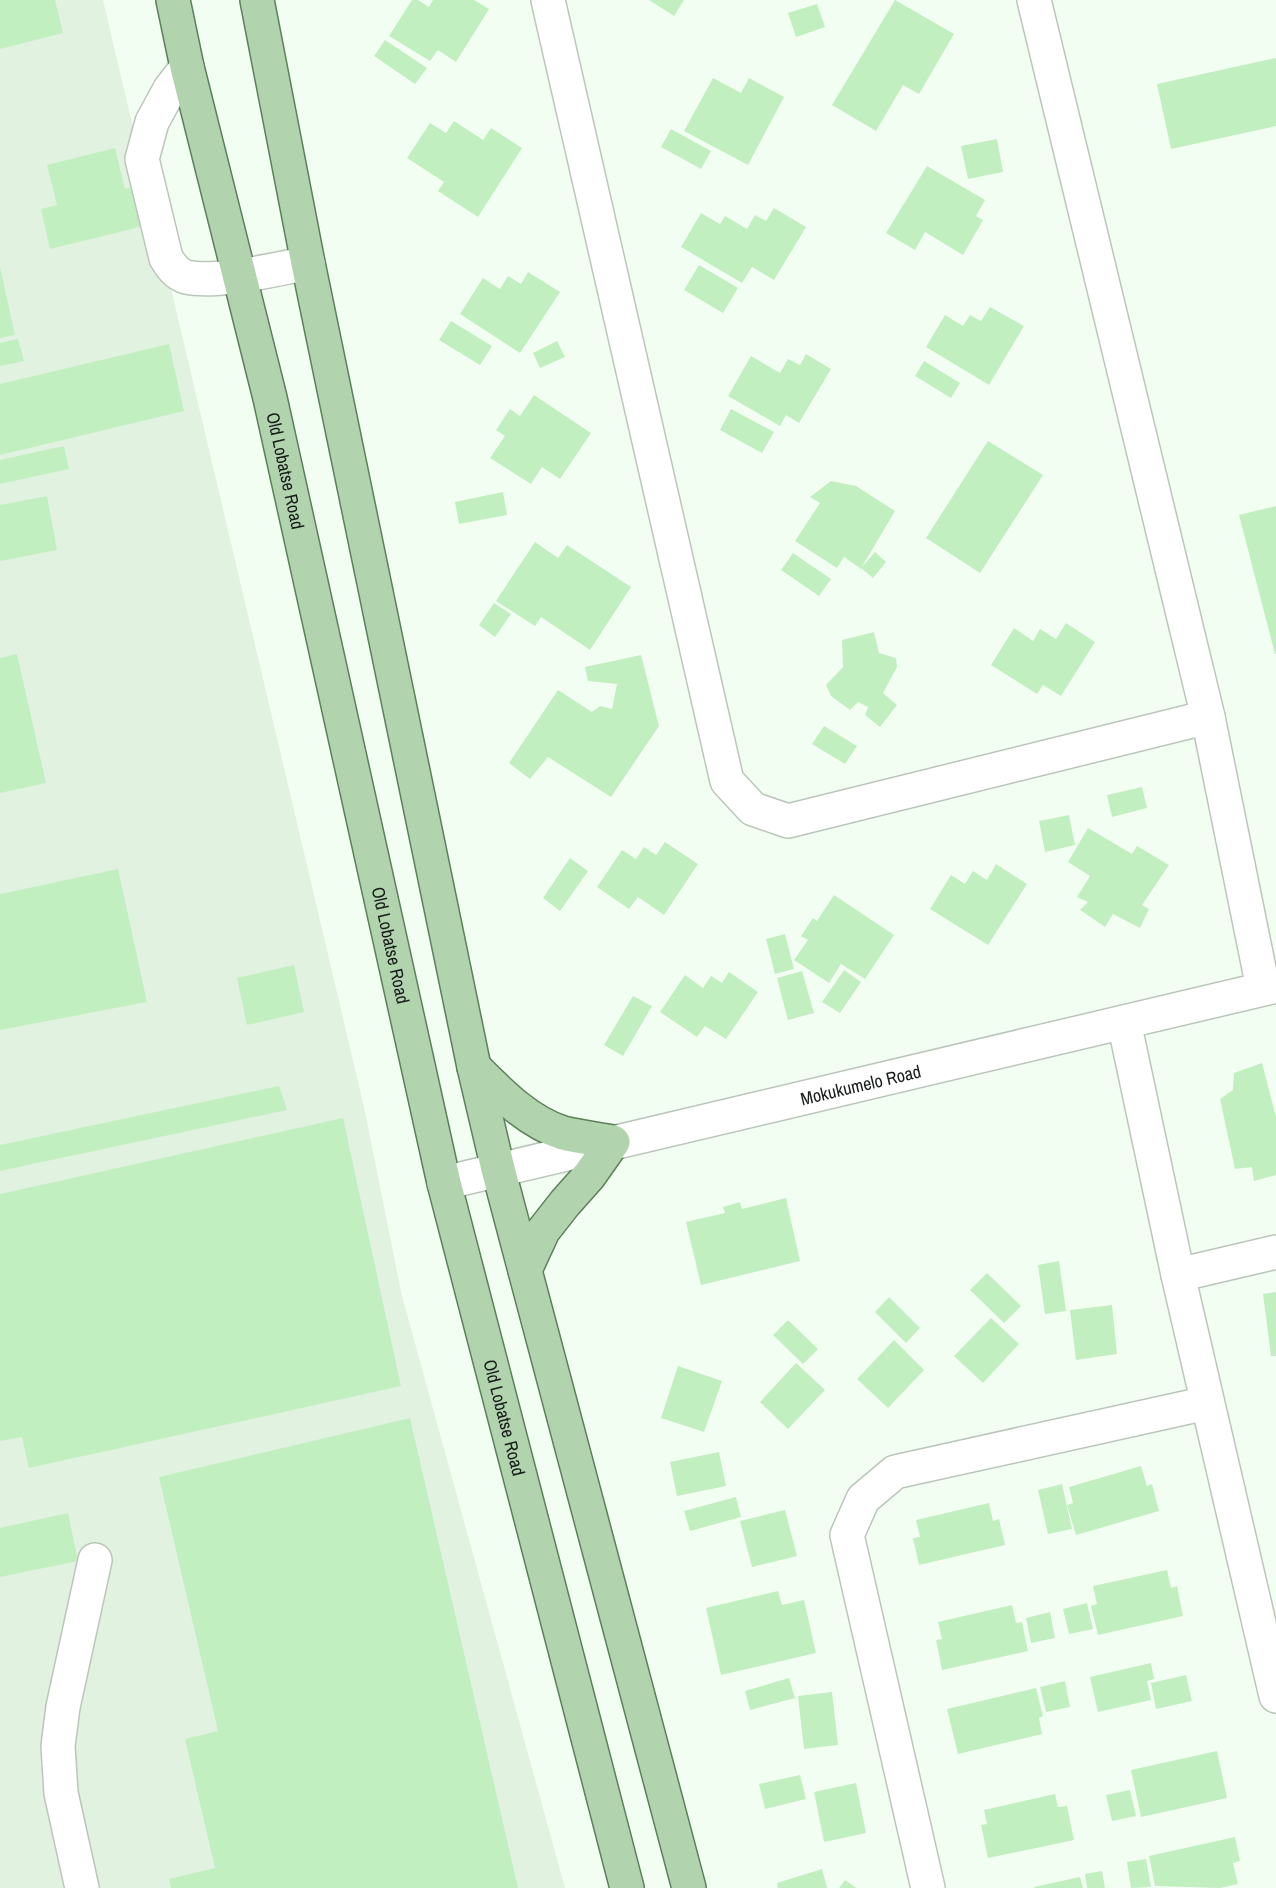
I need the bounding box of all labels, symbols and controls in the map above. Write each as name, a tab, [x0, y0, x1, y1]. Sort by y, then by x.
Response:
street label: Old Lobatse Road	[261, 410, 311, 531]
street label: Old Lobatse Road	[366, 884, 416, 1006]
street label: Mokukumelo Road	[798, 1058, 923, 1111]
street label: Old Lobatse Road	[478, 1357, 532, 1478]

